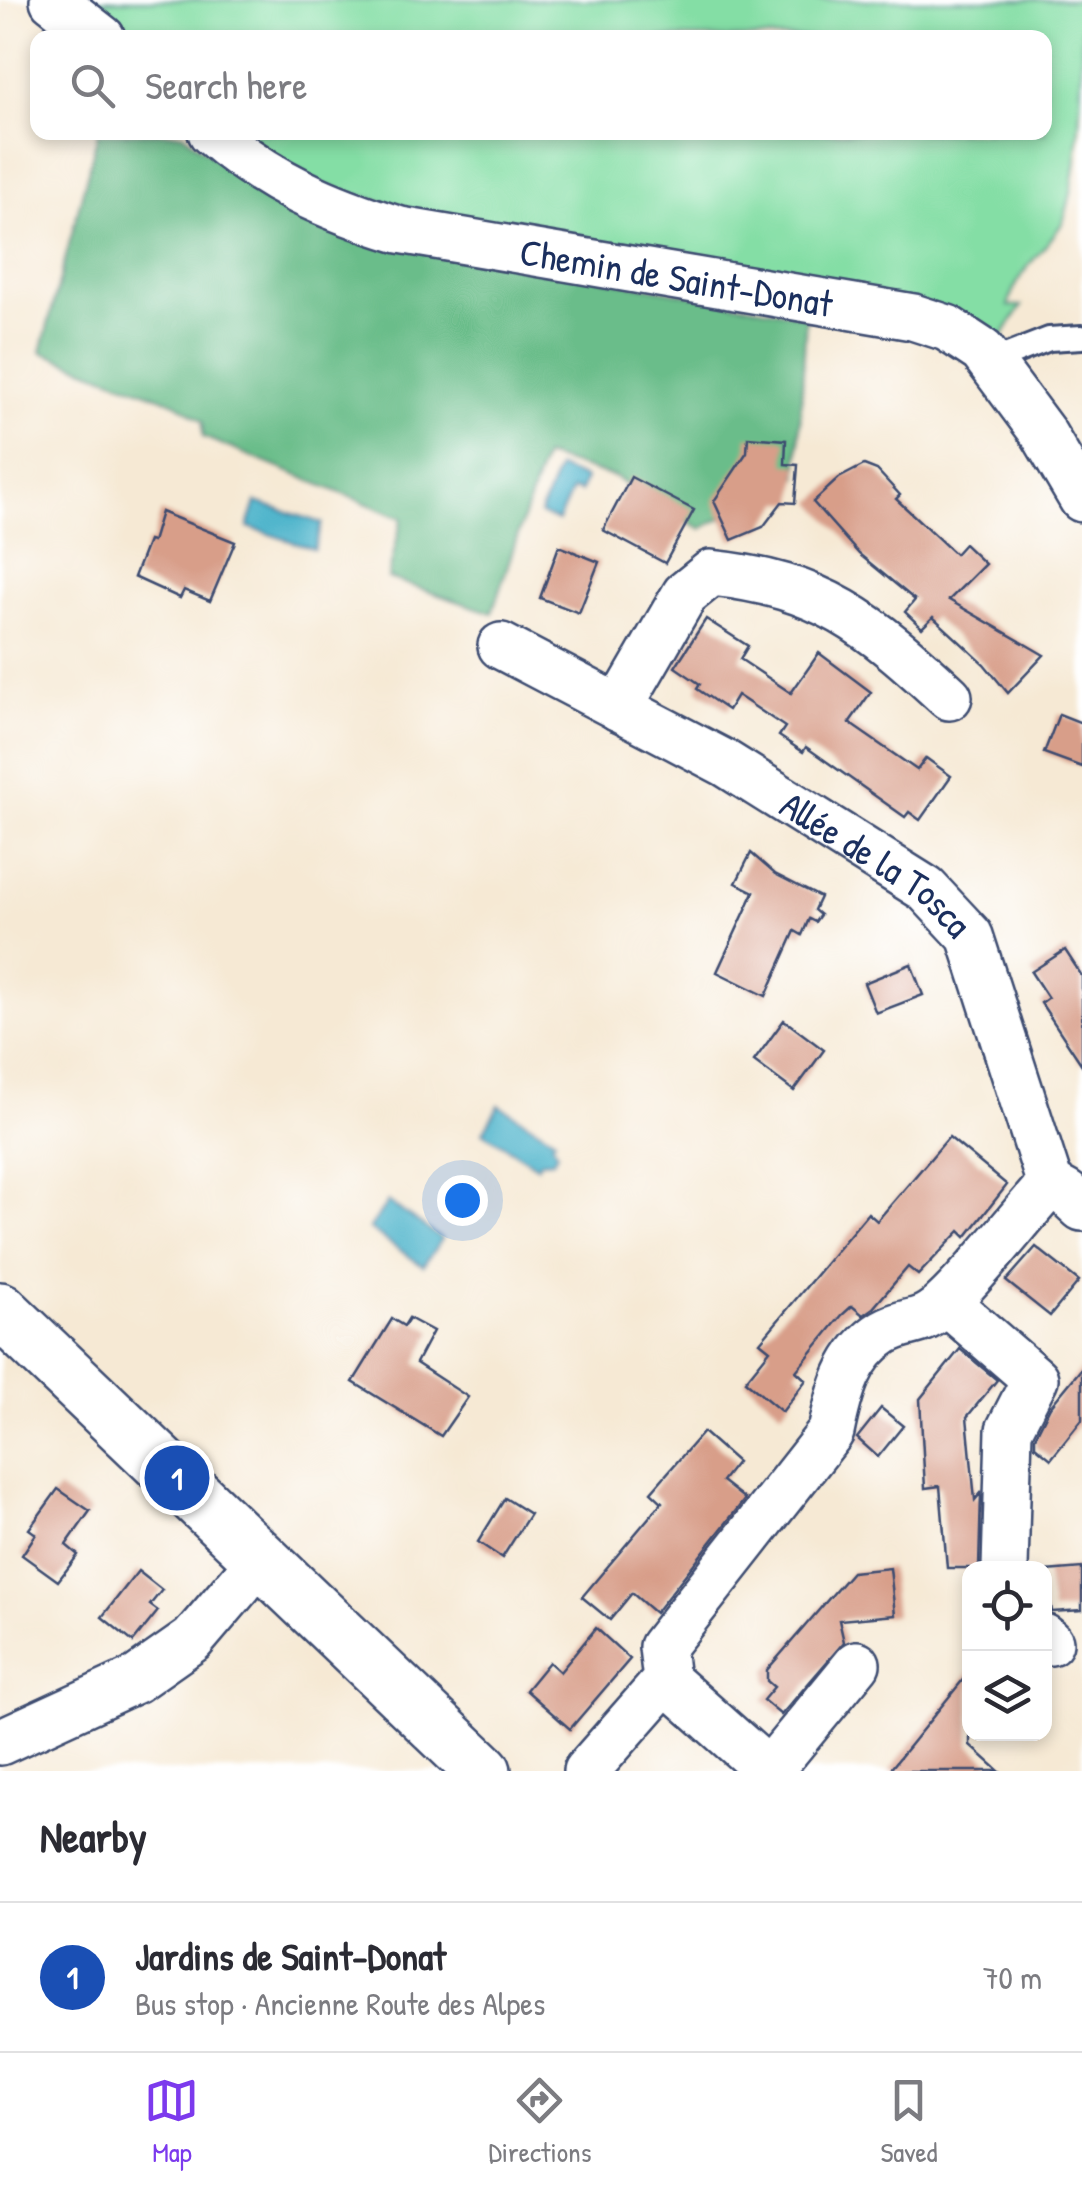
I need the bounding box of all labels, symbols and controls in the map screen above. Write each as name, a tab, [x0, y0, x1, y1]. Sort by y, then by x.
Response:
search box	[30, 30, 1052, 140]
icon: search	[65, 58, 120, 113]
text: Search here	[145, 59, 307, 111]
street label: Chemin de Saint-Donat	[516, 225, 837, 329]
street label: Allée de la Tosca	[771, 778, 984, 948]
your location	[437, 1175, 488, 1226]
pin: 1	[144, 1440, 210, 1516]
map controls	[962, 1561, 1052, 1741]
button: locate	[962, 1561, 1052, 1651]
button: layers	[962, 1651, 1052, 1741]
text: Nearby	[40, 1808, 147, 1865]
text: Jardins de Saint-Donat	[135, 1930, 446, 1982]
text: 1	[67, 1956, 78, 1999]
text: 70 m	[983, 1956, 1042, 1999]
text: Bus stop · Ancienne Route des Alpes	[135, 1982, 545, 2025]
tab: Map	[144, 2073, 199, 2171]
tab: Directions	[488, 2073, 591, 2171]
tab: Saved	[880, 2073, 938, 2171]

